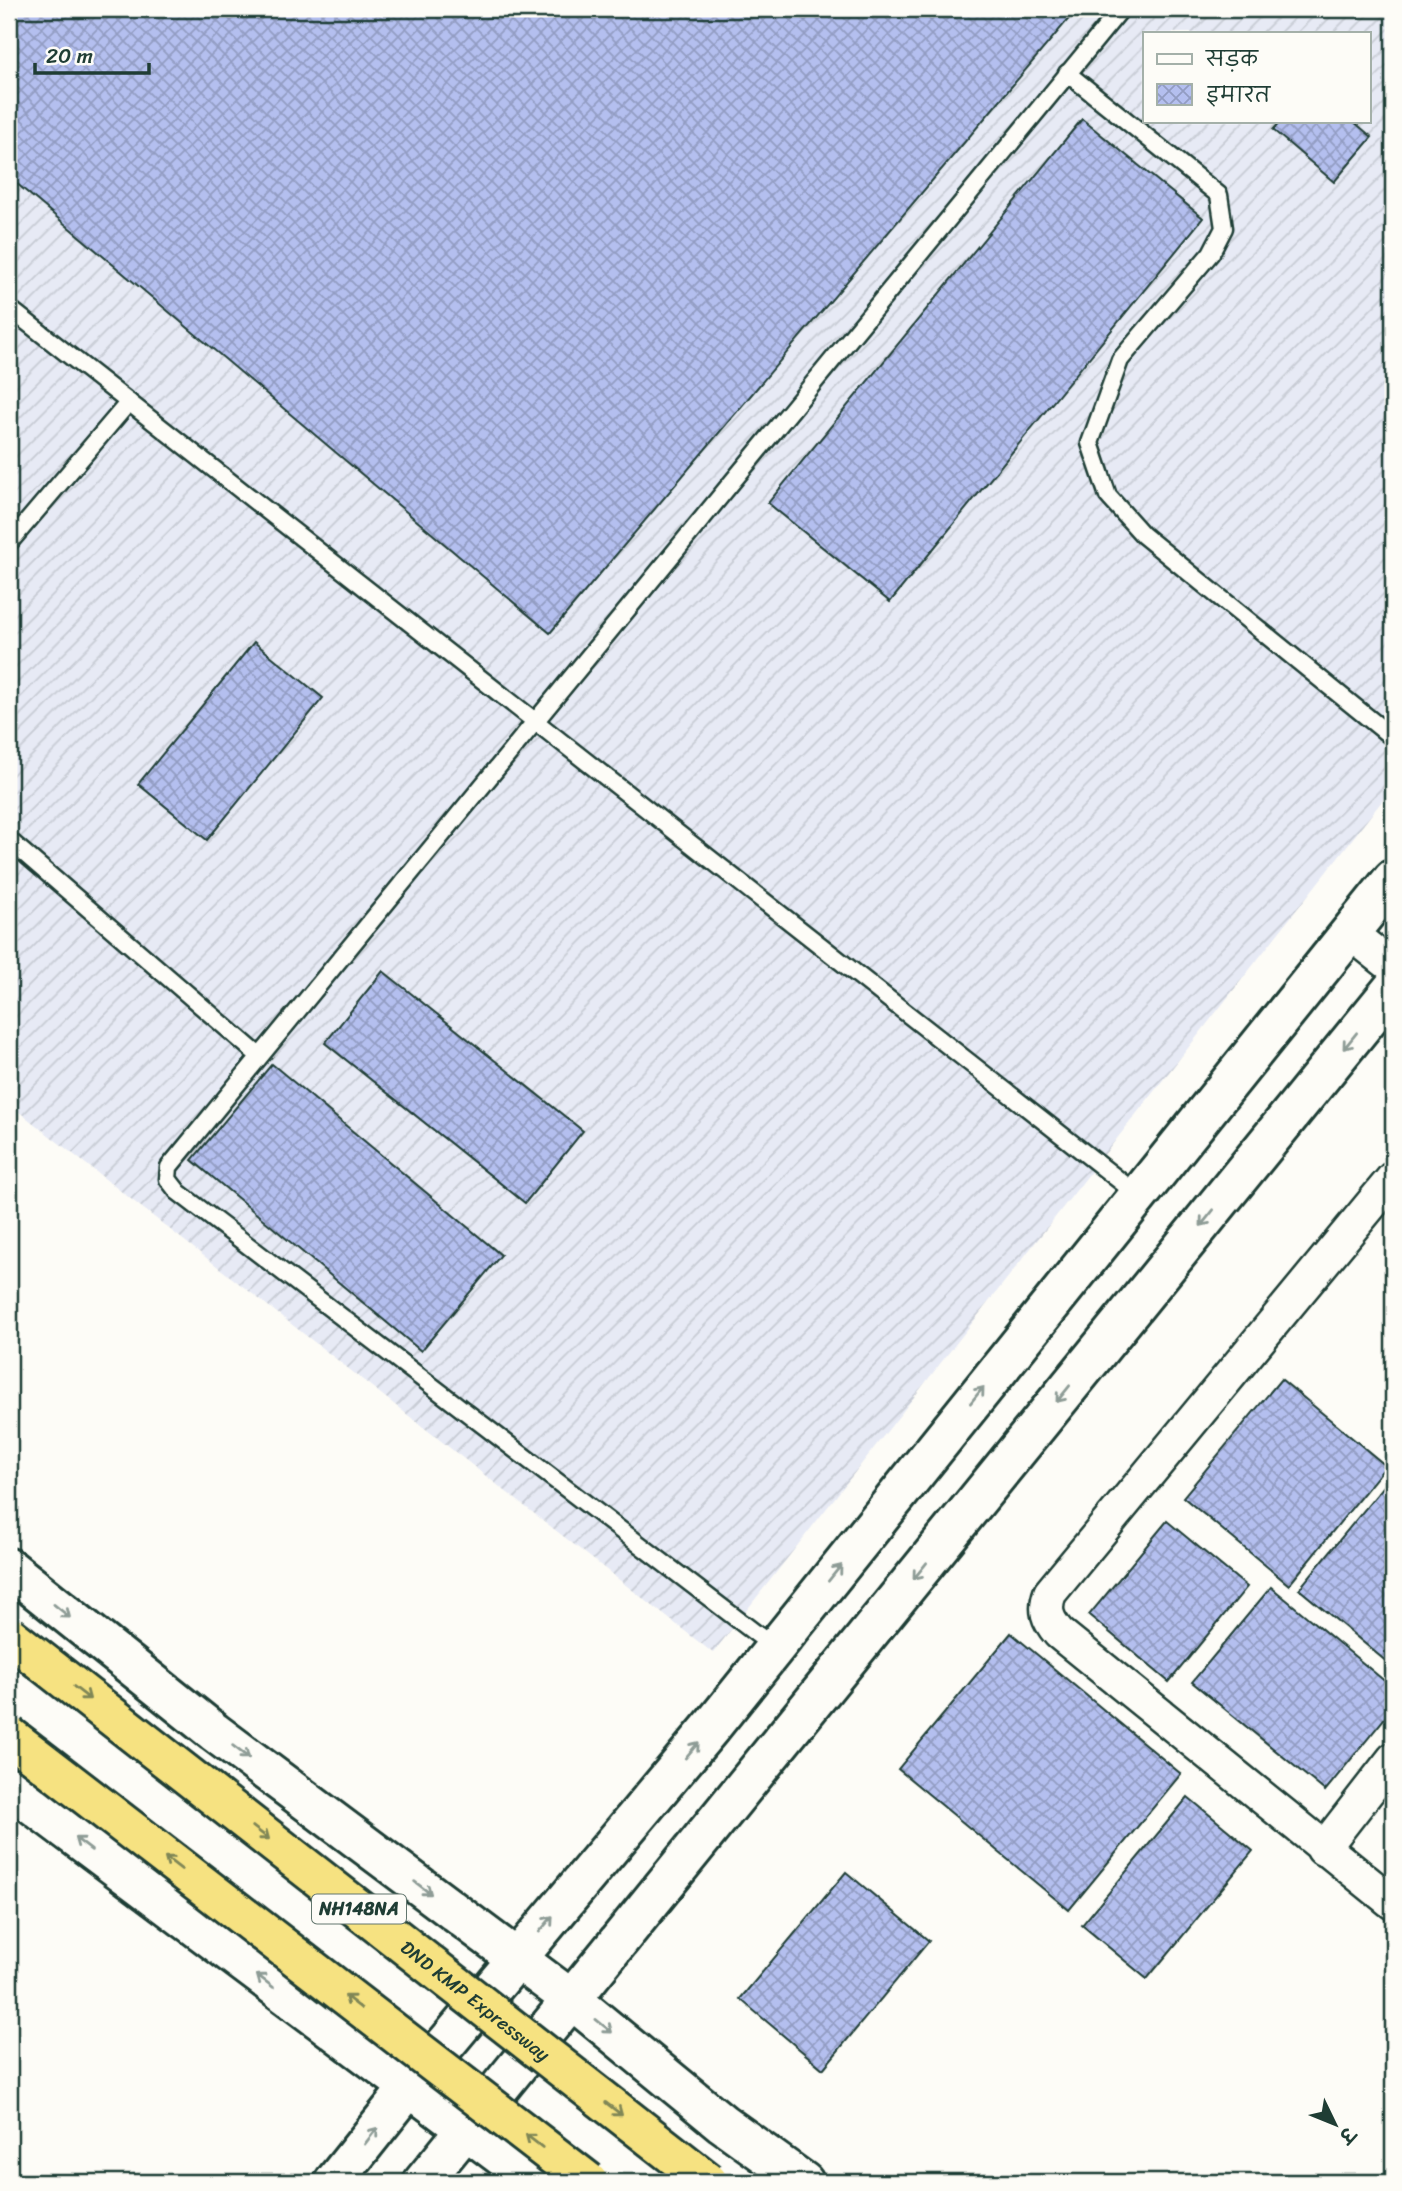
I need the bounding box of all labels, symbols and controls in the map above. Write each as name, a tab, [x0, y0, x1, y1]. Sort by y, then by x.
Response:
scale bar	[35, 32, 149, 76]
legend	[1143, 32, 1370, 122]
text: 20 m	[46, 37, 93, 75]
text: सड़क	[1205, 40, 1259, 78]
text: इमारत	[1206, 76, 1272, 114]
one-way arrow	[1342, 1032, 1358, 1050]
one-way arrow	[1199, 1208, 1214, 1226]
one-way arrow	[1055, 1385, 1071, 1403]
one-way arrow	[970, 1387, 985, 1405]
one-way arrow	[912, 1561, 927, 1579]
one-way arrow	[827, 1564, 843, 1582]
one-way arrow	[53, 1603, 71, 1619]
one-way arrow	[72, 1686, 91, 1701]
one-way arrow	[684, 1741, 700, 1759]
one-way arrow	[231, 1744, 250, 1759]
one-way arrow	[252, 1826, 270, 1841]
one-way arrow	[75, 1836, 93, 1851]
one-way arrow	[165, 1855, 183, 1870]
one-way arrow	[413, 1881, 431, 1896]
road number: NH148NA	[312, 1895, 406, 1924]
one-way arrow	[538, 1915, 554, 1933]
street label: DND KMP Expressway	[393, 1931, 558, 2070]
one-way arrow	[255, 1974, 274, 1989]
one-way arrow	[345, 1994, 363, 2009]
one-way arrow	[594, 2019, 612, 2034]
north arrow	[1300, 2090, 1370, 2160]
one-way arrow	[605, 2101, 623, 2117]
text: उ	[1329, 2118, 1365, 2153]
one-way arrow	[363, 2127, 379, 2145]
one-way arrow	[525, 2133, 543, 2148]

